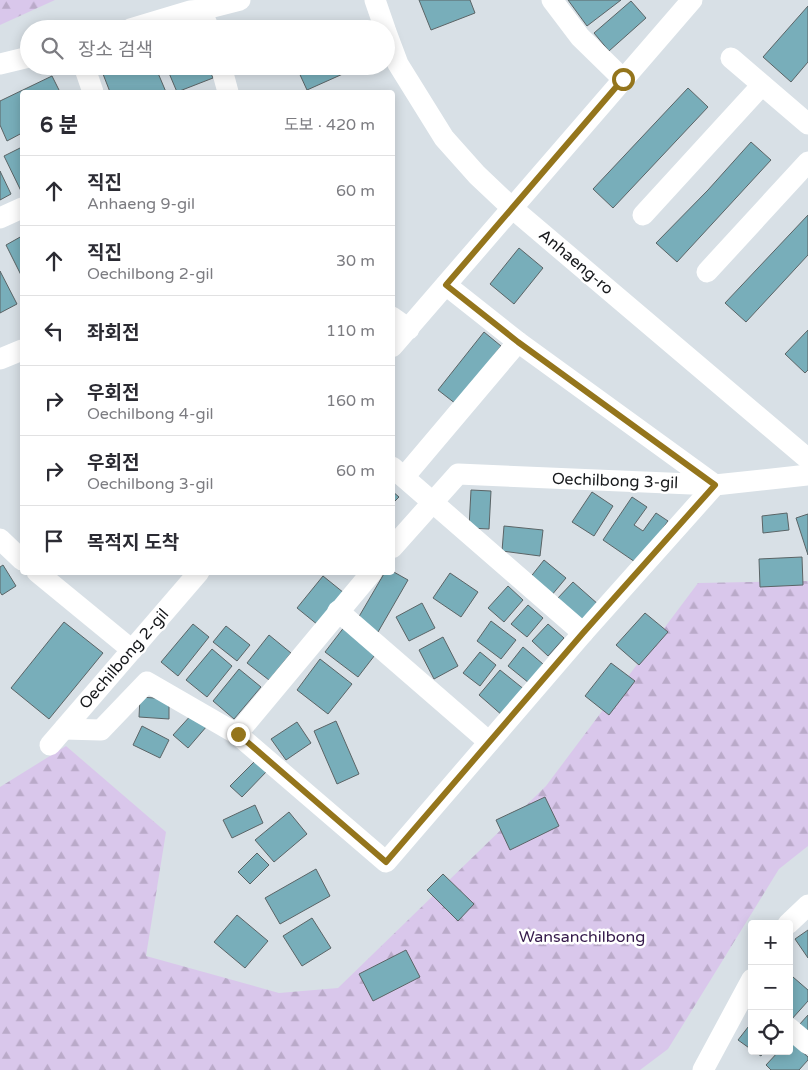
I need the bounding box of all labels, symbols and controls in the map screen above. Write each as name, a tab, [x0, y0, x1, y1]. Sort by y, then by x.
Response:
search box	[20, 20, 395, 75]
icon: search	[38, 34, 66, 62]
text: 장소 검색	[78, 39, 153, 61]
route start	[612, 68, 635, 91]
text: 6 분	[40, 113, 78, 138]
text: 도보 · 420 m	[284, 115, 375, 135]
text: 직진	[87, 172, 122, 194]
icon: ahead	[40, 177, 68, 205]
text: 60 m	[336, 181, 375, 201]
text: Anhaeng 9-gil	[87, 194, 195, 214]
street label: Anhaeng-ro	[535, 225, 617, 299]
text: 직진	[87, 242, 122, 264]
icon: ahead	[40, 247, 68, 275]
text: 30 m	[336, 251, 375, 271]
text: Oechilbong 2-gil	[87, 264, 213, 284]
icon: left	[40, 317, 68, 345]
text: 110 m	[326, 321, 375, 341]
text: 좌회전	[87, 322, 139, 344]
text: 우회전	[87, 382, 139, 404]
icon: right	[40, 387, 68, 415]
text: 160 m	[326, 391, 375, 411]
text: Oechilbong 4-gil	[87, 404, 214, 424]
text: 우회전	[87, 452, 139, 474]
icon: right	[40, 457, 68, 485]
text: 60 m	[336, 461, 375, 481]
street label: Oechilbong 3-gil	[551, 469, 679, 493]
text: Oechilbong 3-gil	[87, 474, 213, 494]
icon: arrive	[40, 527, 68, 555]
text: 목적지 도착	[87, 532, 179, 554]
street label: Oechilbong 2-gil	[75, 605, 173, 713]
route end	[227, 723, 250, 746]
map controls	[748, 920, 793, 1055]
button: +	[748, 920, 793, 965]
park label: Wansanchilbong	[519, 927, 645, 947]
button: −	[748, 965, 793, 1010]
button: locate	[748, 1010, 793, 1055]

